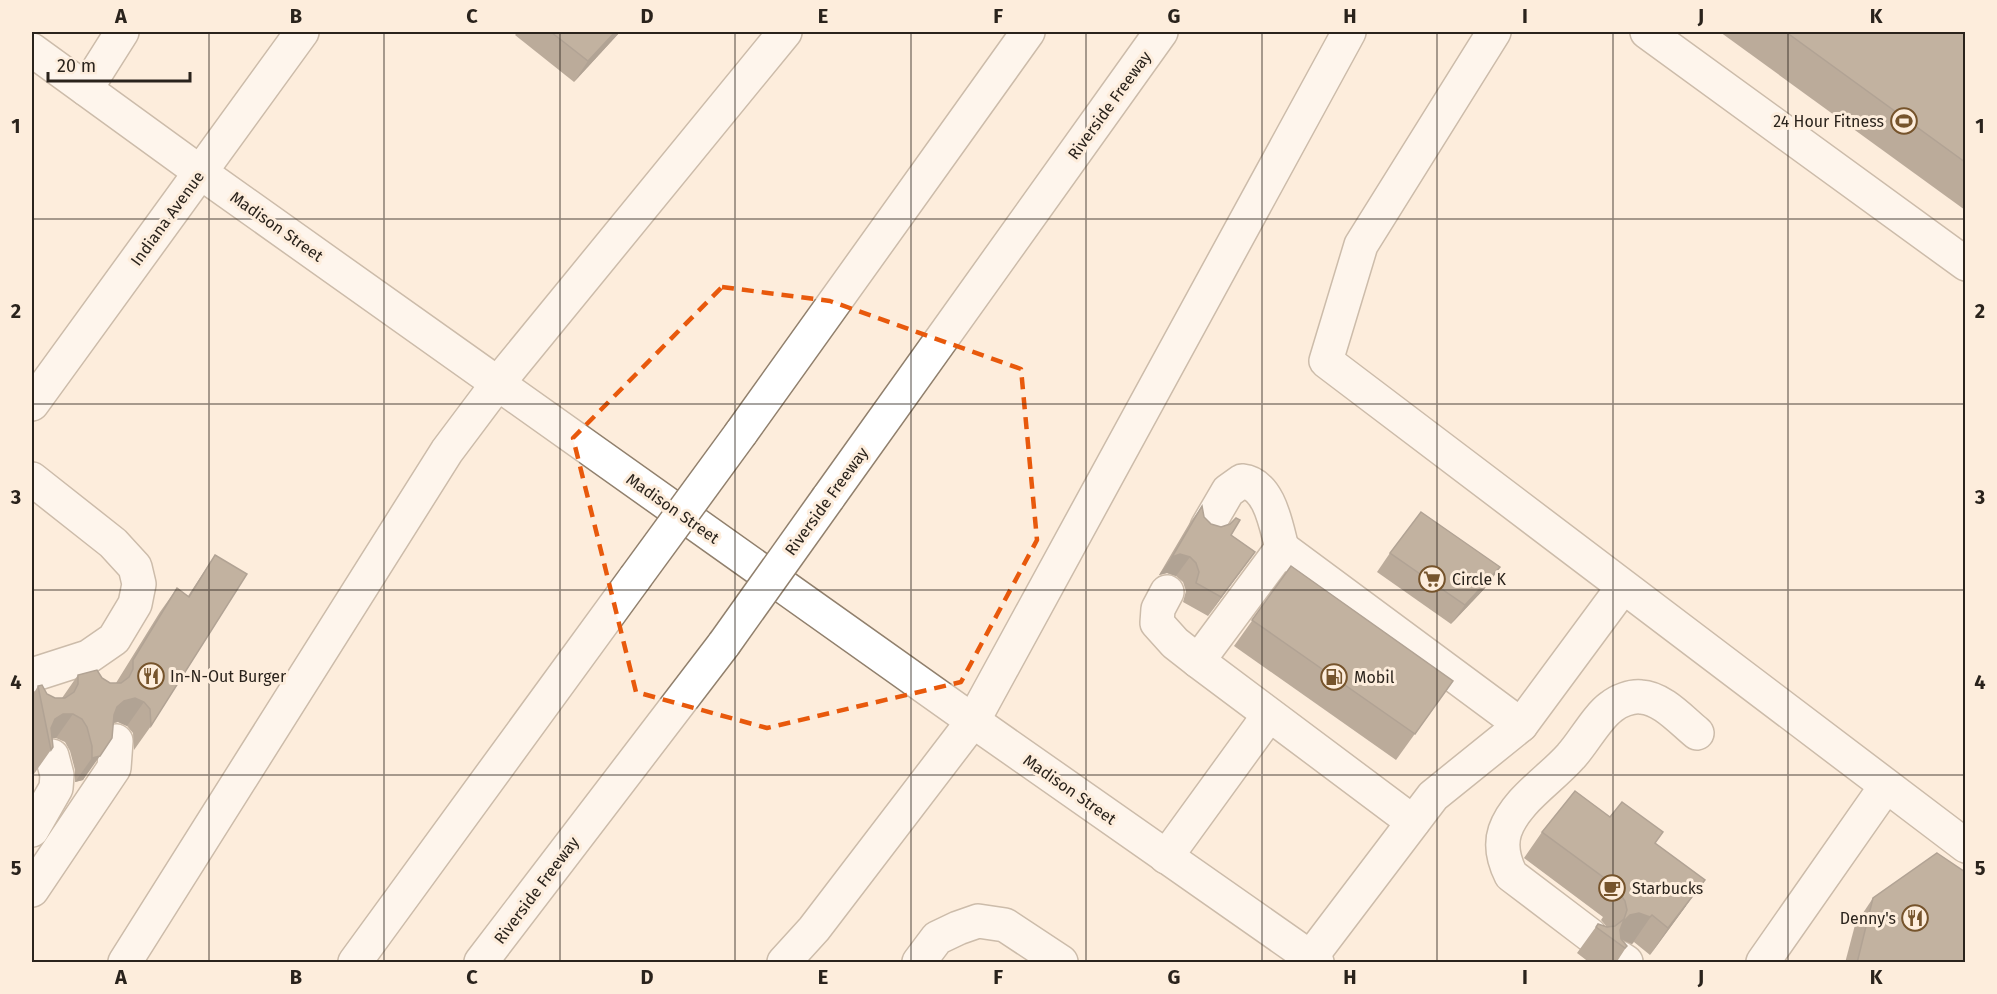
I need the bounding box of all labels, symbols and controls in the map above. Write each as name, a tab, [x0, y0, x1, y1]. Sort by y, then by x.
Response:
text: A	[114, 4, 128, 28]
text: B	[290, 4, 302, 28]
text: C	[466, 4, 478, 28]
text: D	[640, 4, 654, 28]
text: E	[818, 4, 828, 28]
text: F	[993, 4, 1003, 28]
text: G	[1168, 4, 1180, 28]
text: H	[1343, 4, 1357, 28]
text: I	[1522, 4, 1528, 28]
text: J	[1697, 4, 1704, 28]
text: K	[1870, 4, 1883, 28]
scale bar	[48, 45, 190, 83]
street label: Riverside Freeway	[1064, 47, 1155, 163]
text: 20 m	[57, 55, 96, 77]
sports icon: 24 Hour Fitness	[1889, 106, 1919, 136]
place label: 24 Hour Fitness	[1773, 112, 1884, 131]
text: 1	[11, 114, 21, 138]
text: 1	[1975, 114, 1985, 138]
street label: Indiana Avenue	[127, 167, 208, 269]
street label: Madison Street	[227, 187, 327, 266]
text: 2	[11, 299, 21, 323]
text: 2	[1975, 299, 1985, 323]
street label: Riverside Freeway	[781, 443, 872, 559]
street label: Madison Street	[623, 469, 723, 548]
text: 3	[10, 485, 21, 509]
text: 3	[1974, 485, 1985, 509]
supermarket icon: Circle K	[1417, 564, 1447, 594]
place label: Circle K	[1452, 570, 1506, 589]
restaurant icon: In-N-Out Burger	[136, 661, 166, 691]
fuel station icon: Mobil	[1319, 662, 1349, 692]
place label: In-N-Out Burger	[170, 667, 287, 686]
place label: Mobil	[1354, 668, 1395, 687]
text: 4	[10, 670, 22, 694]
text: 4	[1974, 670, 1986, 694]
street label: Madison Street	[1020, 750, 1120, 829]
street label: Riverside Freeway	[490, 833, 583, 948]
text: 5	[11, 856, 22, 880]
text: 5	[1975, 856, 1986, 880]
cafe icon: Starbucks	[1597, 873, 1627, 903]
place label: Starbucks	[1632, 879, 1703, 898]
restaurant icon: Denny's	[1900, 903, 1930, 933]
place label: Denny's	[1840, 909, 1896, 928]
text: A	[114, 965, 128, 989]
text: B	[290, 965, 302, 989]
text: C	[466, 965, 478, 989]
text: D	[640, 965, 654, 989]
text: E	[818, 965, 828, 989]
text: F	[993, 965, 1003, 989]
text: G	[1168, 965, 1180, 989]
text: H	[1343, 965, 1357, 989]
text: I	[1522, 965, 1528, 989]
text: J	[1697, 965, 1704, 989]
text: K	[1870, 965, 1883, 989]

